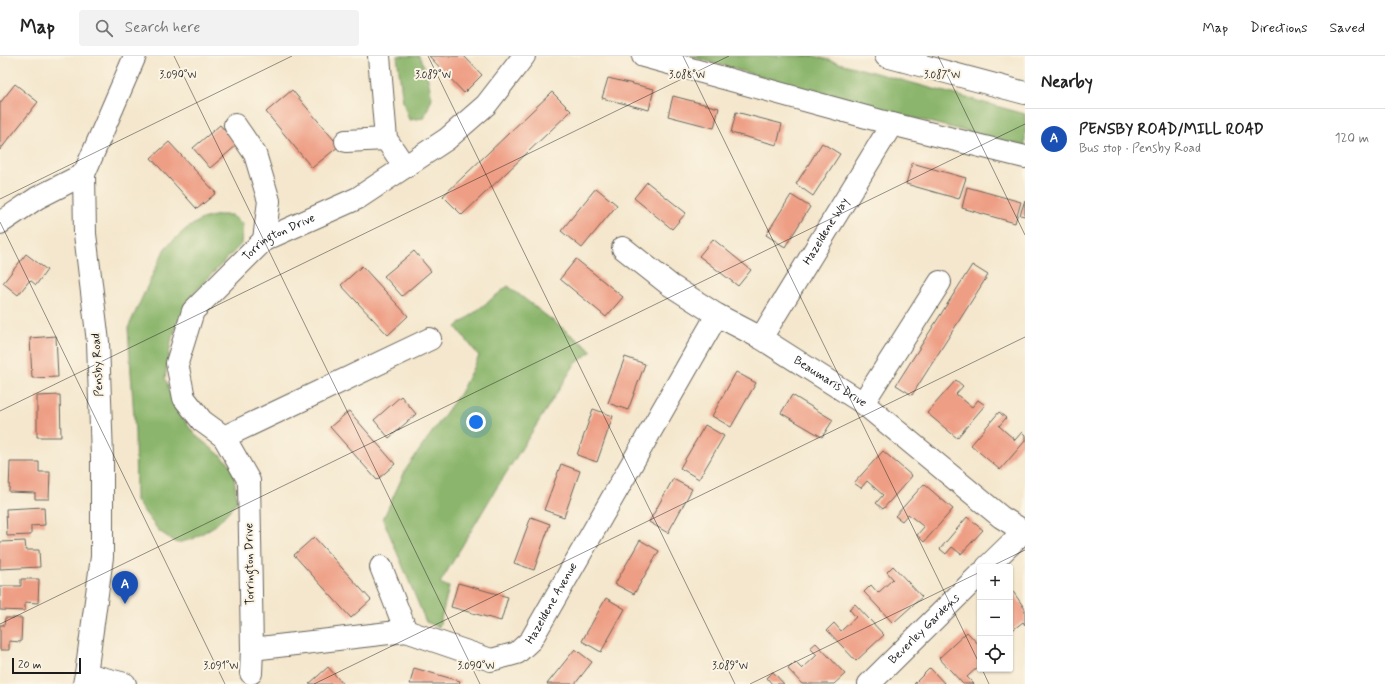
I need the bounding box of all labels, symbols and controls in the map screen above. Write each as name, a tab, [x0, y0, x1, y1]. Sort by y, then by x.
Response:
search box	[79, 10, 359, 46]
text: Map	[20, 15, 55, 40]
icon: search	[93, 17, 115, 39]
text: Search here	[125, 18, 200, 38]
text: Map	[1202, 19, 1228, 37]
text: Directions	[1250, 19, 1308, 37]
text: Saved	[1330, 19, 1365, 37]
text: 3.090°W	[160, 68, 196, 82]
text: 3.089°W	[415, 68, 451, 82]
text: 3.088°W	[669, 68, 705, 82]
text: 3.087°W	[924, 68, 960, 82]
text: Nearby	[1041, 71, 1093, 93]
text: PENSBY ROAD/MILL ROAD	[1079, 120, 1264, 140]
text: A	[1050, 130, 1058, 147]
text: 120 m	[1335, 130, 1369, 147]
text: Bus stop · Pensby Road	[1079, 140, 1201, 157]
street label: Hazeldene Way	[800, 195, 853, 268]
street label: Torrington Drive	[239, 210, 318, 265]
street label: Pensby Road	[88, 333, 108, 397]
street label: Beaumaris Drive	[790, 353, 870, 411]
your location	[466, 412, 486, 432]
street label: Torrington Drive	[241, 523, 260, 605]
street label: Hazeldene Avenue	[522, 560, 582, 647]
map controls	[977, 564, 1013, 672]
button: +	[977, 564, 1013, 600]
pin: A	[112, 571, 138, 604]
street label: Beverley Gardens	[885, 590, 964, 668]
button: −	[977, 600, 1013, 636]
button: locate	[977, 636, 1013, 672]
scale bar	[12, 656, 81, 675]
text: 20 m	[18, 658, 41, 672]
text: 3.091°W	[204, 659, 238, 673]
text: 3.090°W	[458, 659, 494, 673]
text: 3.089°W	[712, 659, 748, 673]

